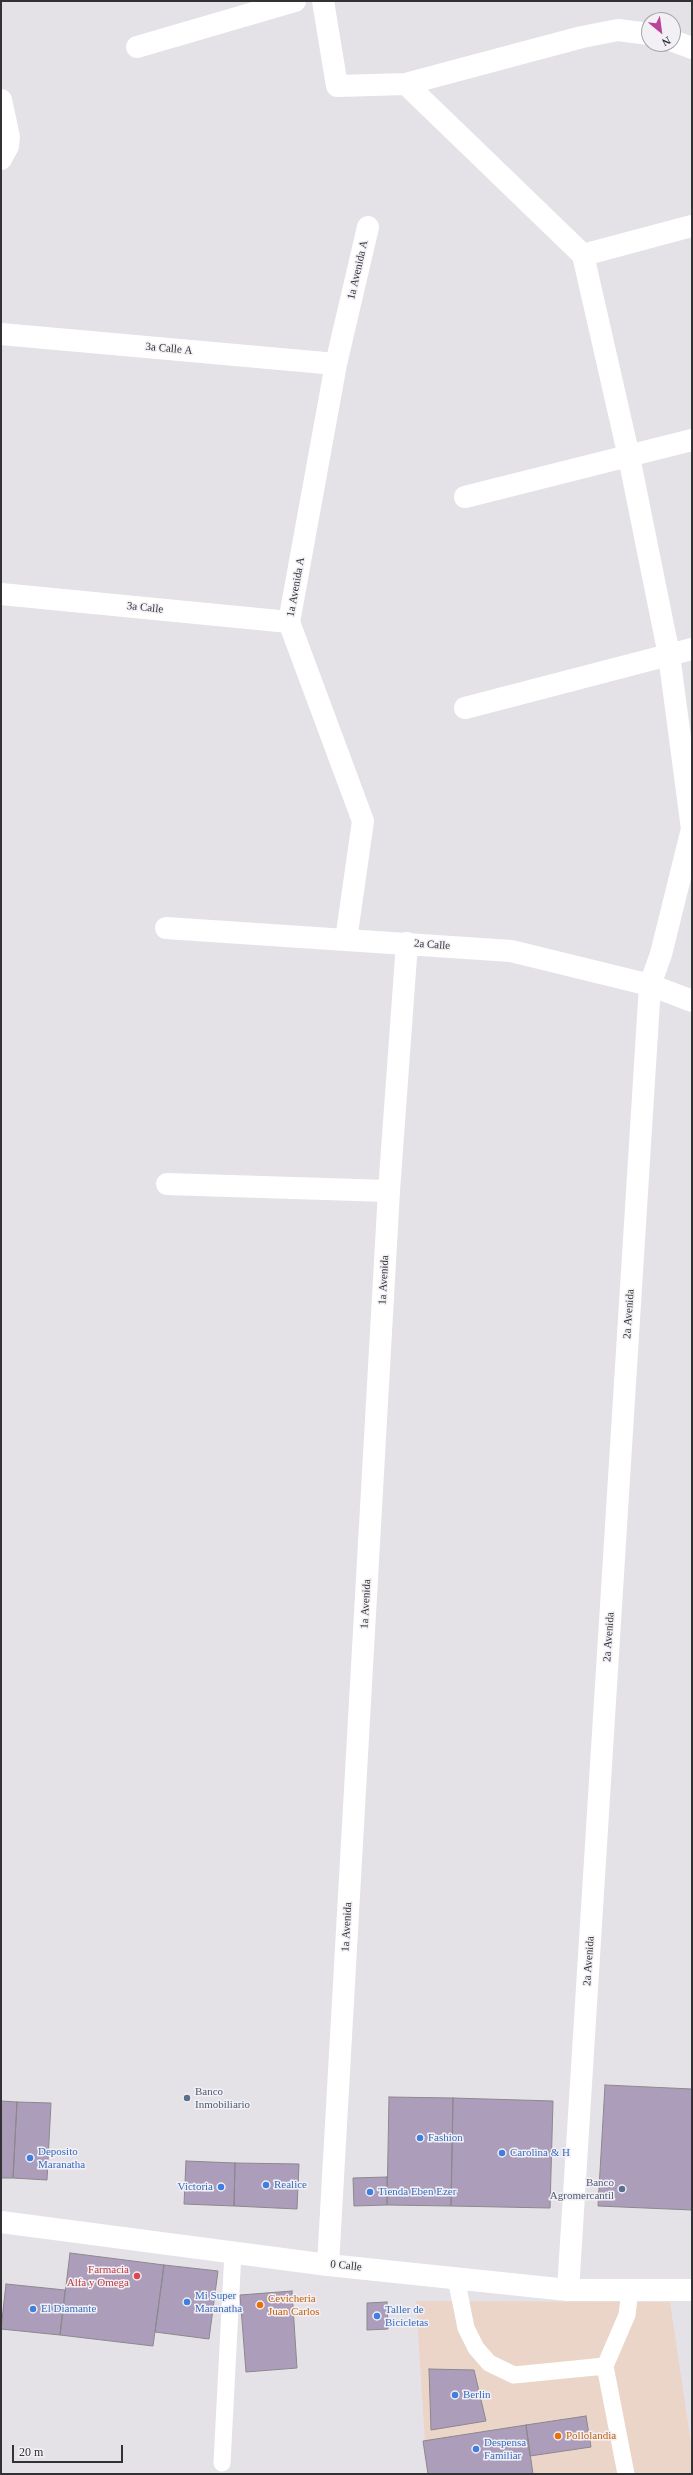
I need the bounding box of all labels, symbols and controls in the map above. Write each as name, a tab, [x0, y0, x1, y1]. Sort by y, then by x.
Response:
north arrow	[641, 12, 681, 52]
text: N	[660, 34, 673, 49]
street label: 1a Avenida A	[345, 239, 371, 301]
street label: 3a Calle A	[145, 340, 193, 358]
street label: 1a Avenida A	[284, 556, 308, 618]
street label: 3a Calle	[126, 600, 164, 616]
street label: 2a Calle	[413, 937, 451, 953]
street label: 1a Avenida	[376, 1255, 392, 1305]
street label: 2a Avenida	[621, 1289, 637, 1339]
street label: 1a Avenida	[358, 1579, 374, 1629]
street label: 2a Avenida	[601, 1612, 617, 1662]
street label: 1a Avenida	[339, 1902, 355, 1952]
street label: 2a Avenida	[581, 1936, 597, 1986]
place label: Banco Inmobiliario	[195, 2085, 250, 2111]
marker: Banco Inmobiliario	[182, 2093, 192, 2103]
place label: Fashion	[428, 2131, 463, 2145]
marker: Fashion	[415, 2133, 425, 2143]
place label: Deposito Maranatha	[38, 2145, 85, 2171]
place label: Carolina & H	[510, 2146, 570, 2160]
marker: Carolina & H	[497, 2148, 507, 2158]
marker: Deposito Maranatha	[25, 2153, 35, 2163]
place label: Banco Agromercantil	[550, 2176, 614, 2202]
place label: Realice	[274, 2178, 307, 2192]
place label: Victoria	[178, 2180, 213, 2194]
marker: Realice	[261, 2180, 271, 2190]
marker: Victoria	[216, 2182, 226, 2192]
marker: Banco Agromercantil	[617, 2184, 627, 2194]
place label: Tienda Eben Ezer	[378, 2185, 456, 2199]
marker: Tienda Eben Ezer	[365, 2187, 375, 2197]
street label: 0 Calle	[330, 2258, 362, 2274]
place label: Farmacia Alfa y Omega	[67, 2263, 129, 2289]
marker: Farmacia Alfa y Omega	[132, 2271, 142, 2281]
place label: Mi Super Maranatha	[195, 2289, 242, 2315]
place label: Cevicheria Juan Carlos	[268, 2292, 320, 2318]
marker: Mi Super Maranatha	[182, 2297, 192, 2307]
marker: Cevicheria Juan Carlos	[255, 2300, 265, 2310]
place label: El Diamante	[41, 2302, 96, 2316]
place label: Taller de Bicicletas	[385, 2303, 428, 2329]
marker: El Diamante	[28, 2304, 38, 2314]
marker: Taller de Bicicletas	[372, 2311, 382, 2321]
place label: Berlin	[463, 2388, 490, 2402]
marker: Berlin	[450, 2390, 460, 2400]
place label: Pollolandia	[566, 2429, 616, 2443]
marker: Pollolandia	[553, 2431, 563, 2441]
place label: Despensa Familiar	[484, 2436, 526, 2462]
scale bar	[14, 2437, 125, 2463]
marker: Despensa Familiar	[471, 2444, 481, 2454]
text: 20 m	[19, 2445, 43, 2459]

